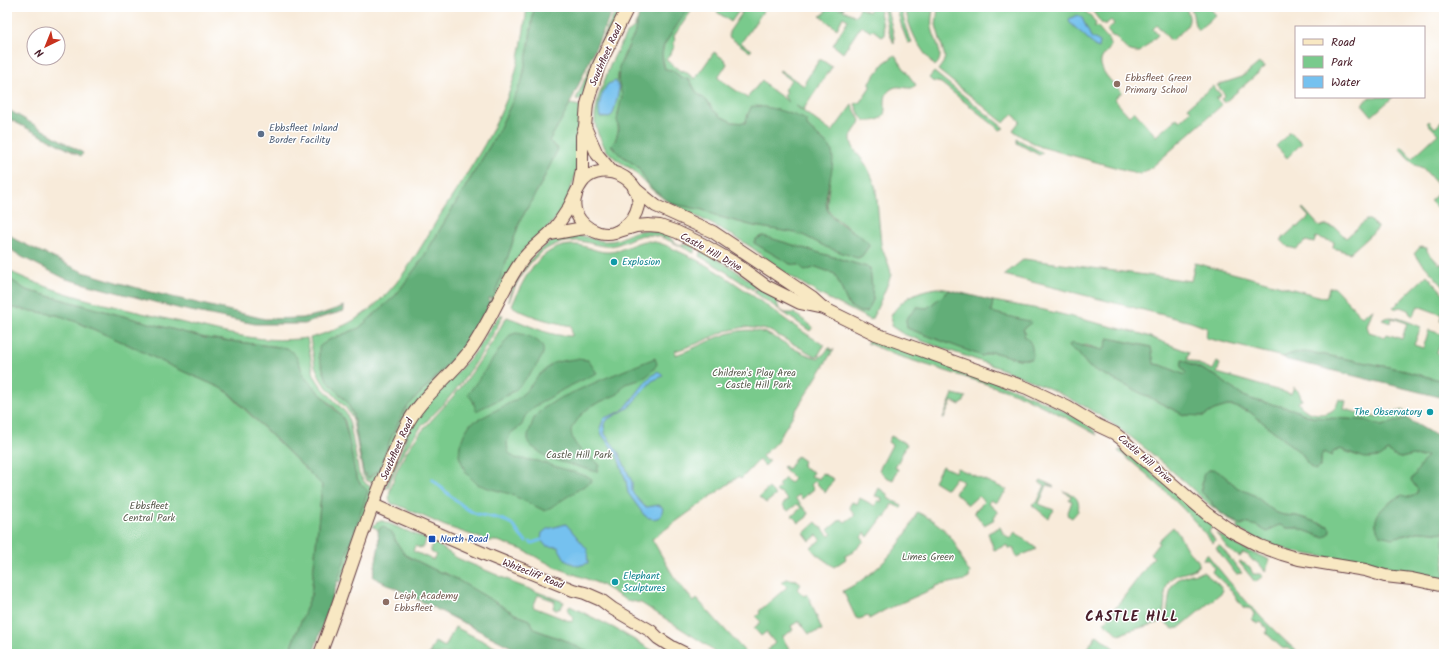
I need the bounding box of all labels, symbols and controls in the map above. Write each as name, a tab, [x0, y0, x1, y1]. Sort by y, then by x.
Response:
street label: Southfleet Road	[585, 21, 627, 89]
north arrow	[26, 26, 66, 66]
legend	[1295, 26, 1425, 98]
text: Road	[1331, 33, 1356, 52]
text: N	[31, 44, 49, 62]
text: Park	[1331, 53, 1353, 72]
place label: Ebbsfleet Green Primary School	[1125, 70, 1192, 98]
text: Water	[1331, 73, 1361, 92]
marker: Ebbsfleet Green Primary School	[1112, 79, 1122, 89]
place label: Ebbsfleet Inland Border Facility	[269, 120, 339, 148]
marker: Ebbsfleet Inland Border Facility	[256, 129, 266, 139]
street label: Castle Hill Drive	[677, 228, 745, 276]
place label: Explosion	[622, 254, 660, 270]
marker: Explosion	[609, 257, 619, 267]
park label: Children's Play Area - Castle Hill Park	[712, 365, 796, 393]
place label: The Observatory	[1354, 404, 1422, 420]
marker: The Observatory	[1425, 407, 1435, 417]
street label: Southfleet Road	[376, 415, 418, 483]
street label: Castle Hill Drive	[1114, 430, 1177, 488]
park label: Castle Hill Park	[546, 447, 612, 463]
park label: Ebbsfleet Central Park	[123, 498, 175, 526]
place label: North Road	[440, 531, 489, 547]
marker: North Road	[427, 534, 437, 544]
park label: Limes Green	[902, 549, 954, 565]
street label: Whitecliff Road	[500, 554, 567, 594]
place label: Elephant Sculptures	[623, 568, 666, 596]
marker: Elephant Sculptures	[610, 577, 620, 587]
place label: Leigh Academy Ebbsfleet	[394, 588, 458, 616]
marker: Leigh Academy Ebbsfleet	[381, 597, 391, 607]
district label: CASTLE HILL	[1085, 606, 1179, 628]

